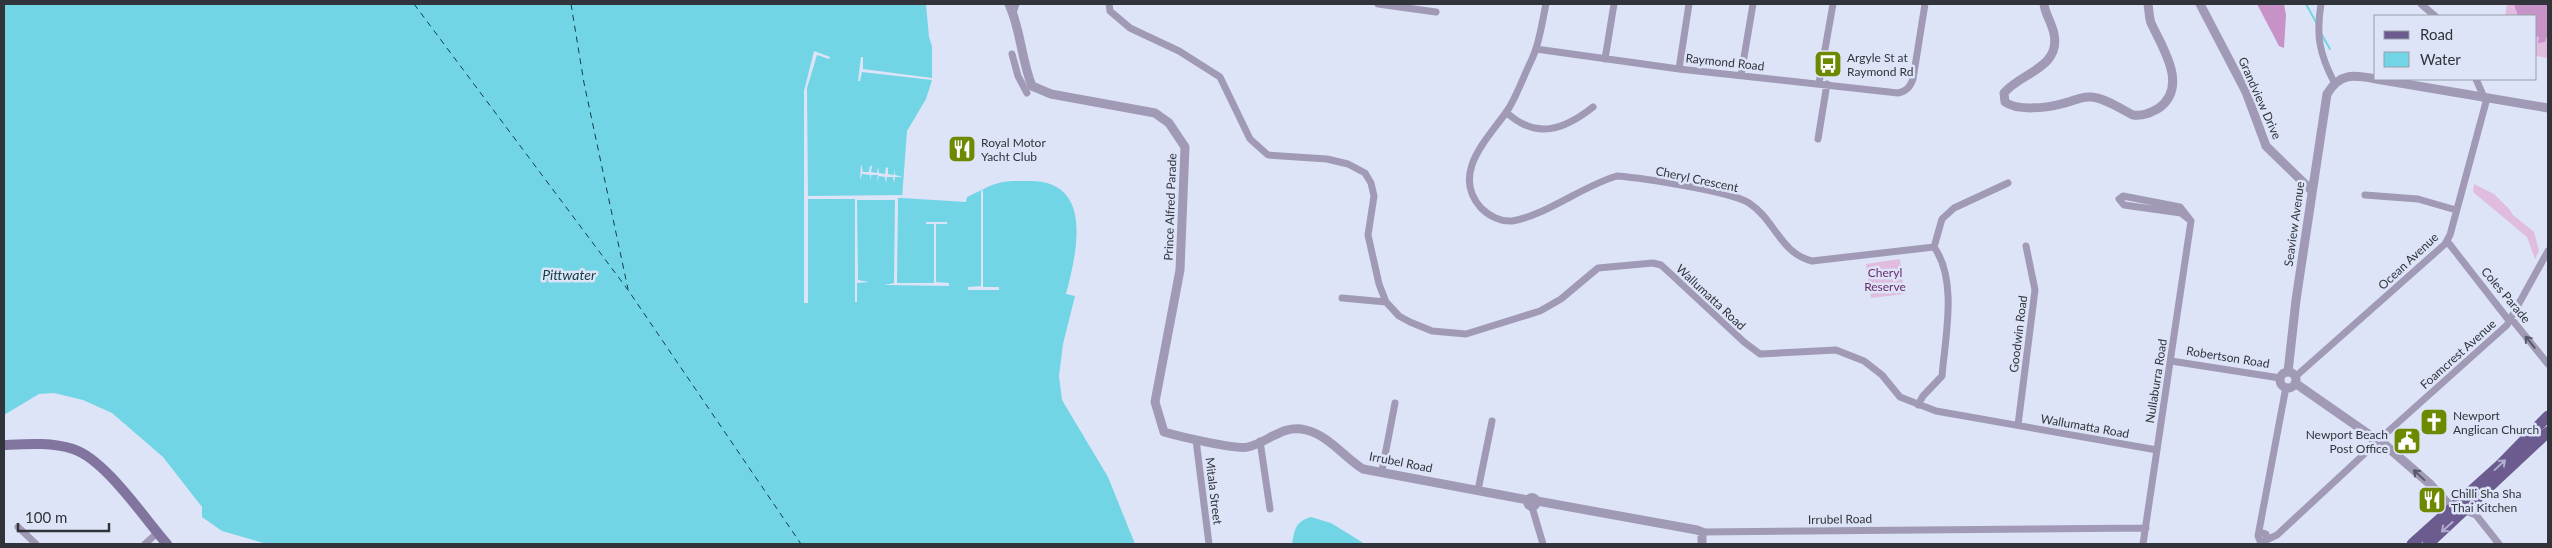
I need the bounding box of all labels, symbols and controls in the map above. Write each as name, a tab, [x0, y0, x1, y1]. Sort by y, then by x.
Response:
legend	[2374, 15, 2537, 80]
text: Road	[2420, 25, 2453, 43]
bus stop icon: Argyle St at Raymond Rd	[1813, 49, 1843, 79]
street label: Raymond Road	[1685, 50, 1765, 74]
place label: Argyle St at Raymond Rd	[1847, 50, 1914, 79]
text: Water	[2420, 50, 2461, 68]
street label: Grandview Drive	[2235, 55, 2285, 141]
restaurant icon: Royal Motor Yacht Club	[947, 134, 977, 164]
place label: Royal Motor Yacht Club	[981, 135, 1046, 164]
street label: Prince Alfred Parade	[1161, 153, 1179, 261]
street label: Cheryl Crescent	[1654, 163, 1740, 195]
street label: Seaview Avenue	[2281, 181, 2307, 267]
street label: Ocean Avenue	[2375, 229, 2441, 293]
street label: Wallumatta Road	[1673, 261, 1749, 333]
street label: Coles Parade	[2478, 264, 2534, 326]
park label: Cheryl Reserve	[1864, 265, 1906, 294]
water label: Pittwater	[542, 266, 596, 283]
street label: Goodwin Road	[2006, 295, 2030, 373]
street label: Foamcrest Avenue	[2417, 316, 2499, 392]
one-way arrow	[2524, 335, 2535, 348]
street label: Nullaburra Road	[2142, 338, 2170, 424]
street label: Robertson Road	[2185, 343, 2271, 371]
church icon: Newport Anglican Church	[2419, 407, 2449, 437]
place label: Newport Anglican Church	[2453, 408, 2539, 437]
street label: Wallumatta Road	[2040, 411, 2130, 441]
public building icon: Newport Beach Post Office	[2392, 426, 2422, 456]
place label: Newport Beach Post Office	[2306, 427, 2388, 456]
street label: Irrubel Road	[1368, 449, 1434, 475]
street label: Mitala Street	[1202, 457, 1226, 526]
one-way arrow	[2494, 459, 2506, 471]
one-way arrow	[2413, 469, 2426, 481]
restaurant icon: Chilli Sha Sha Thai Kitchen	[2417, 485, 2447, 515]
place label: Chilli Sha Sha Thai Kitchen	[2451, 486, 2521, 515]
scale bar	[18, 500, 109, 532]
text: 100 m	[25, 508, 67, 526]
street label: Irrubel Road	[1808, 511, 1872, 527]
one-way arrow	[2440, 522, 2453, 533]

